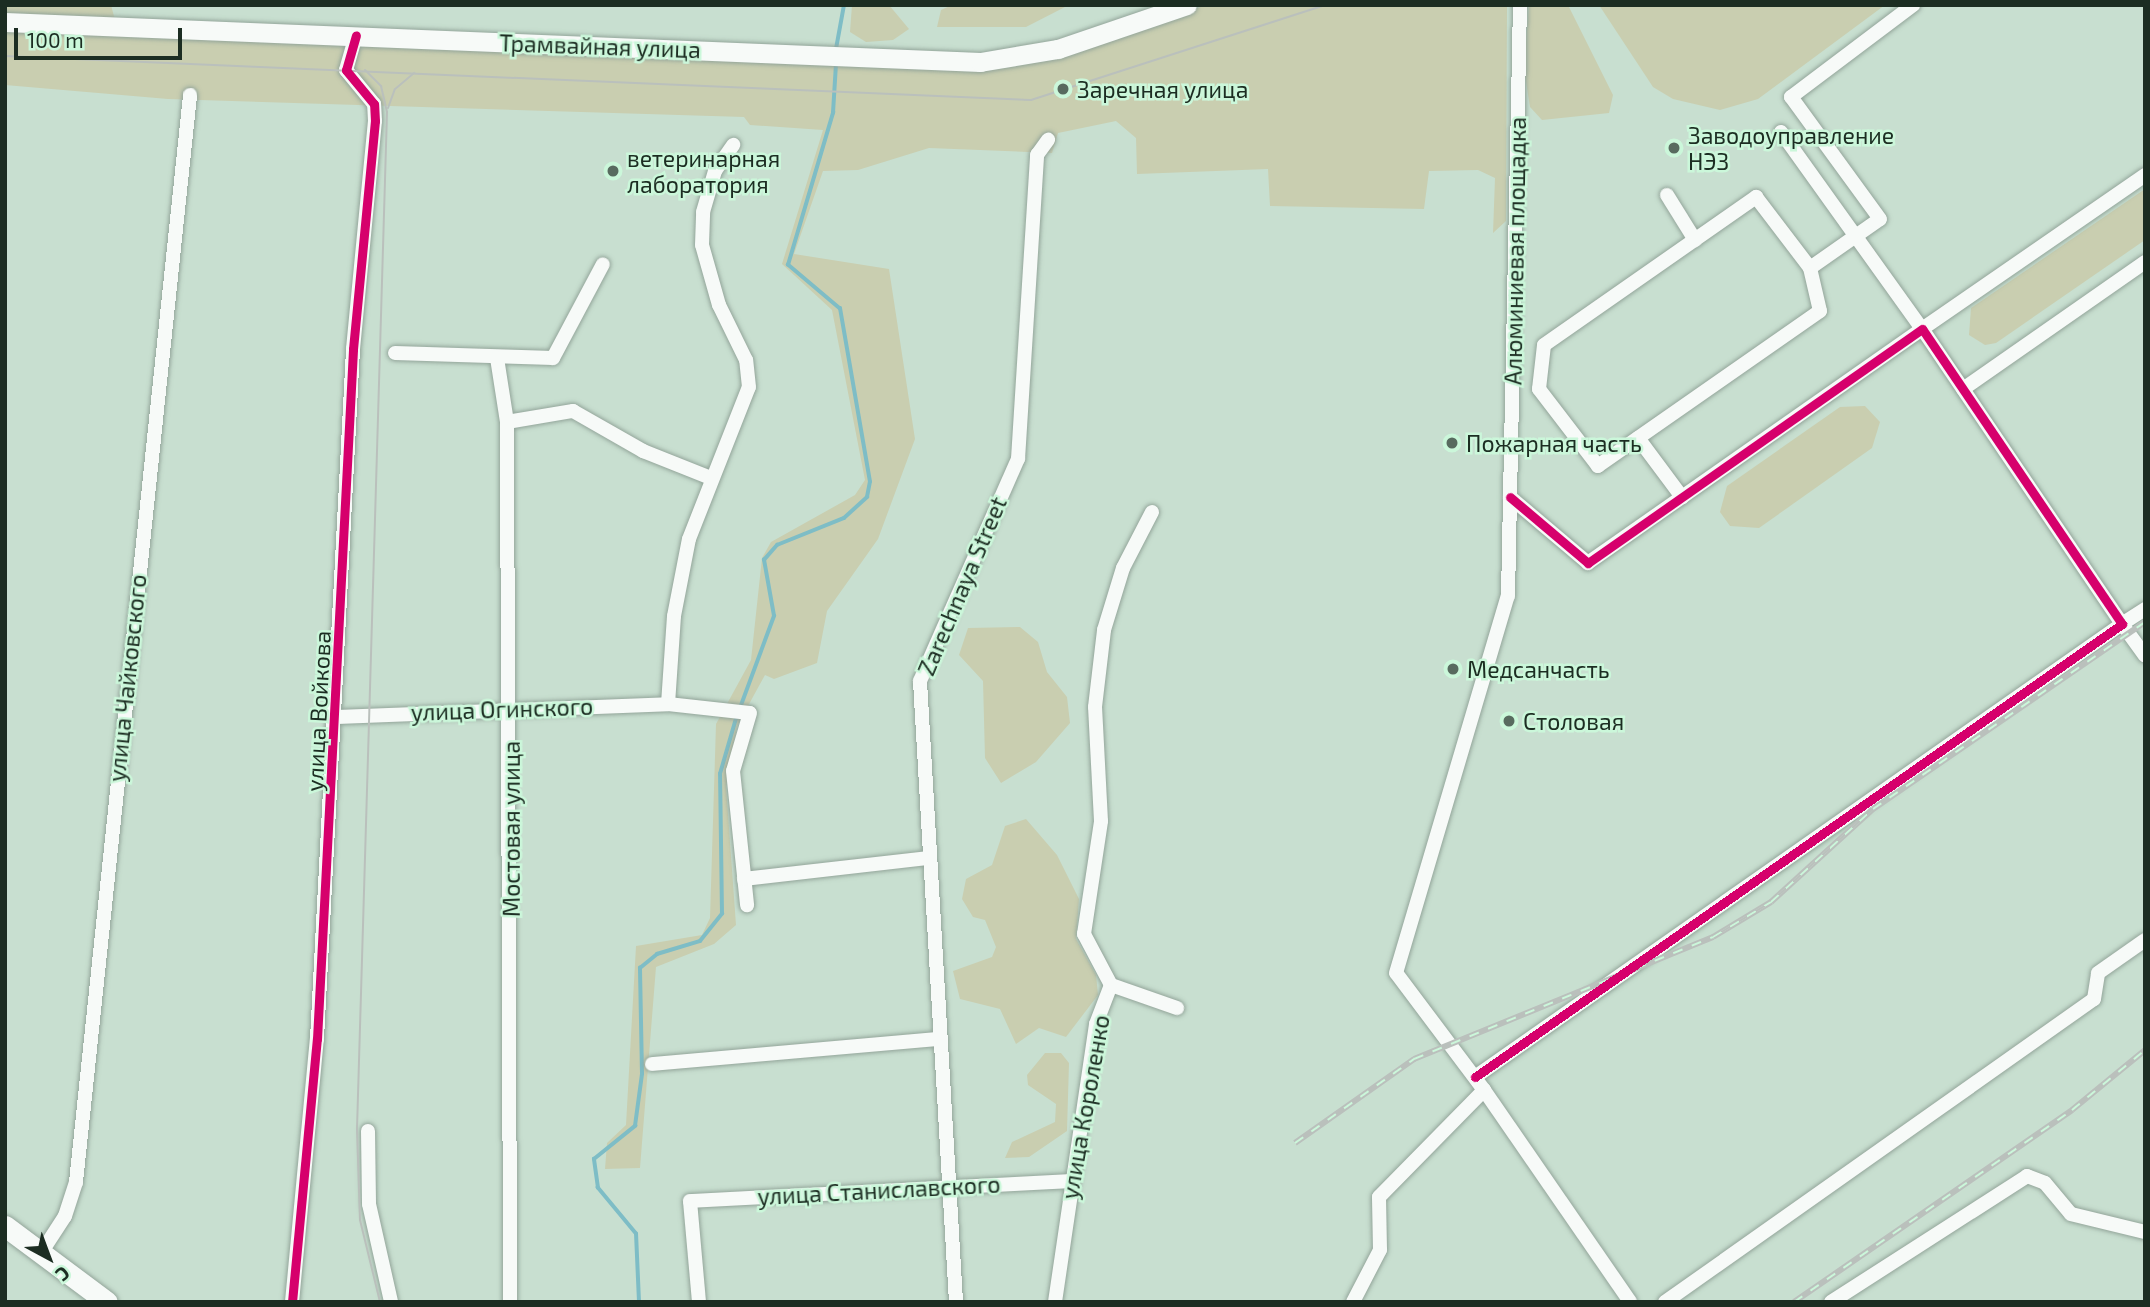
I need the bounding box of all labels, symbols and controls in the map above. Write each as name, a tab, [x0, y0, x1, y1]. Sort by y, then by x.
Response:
scale bar	[18, 14, 186, 58]
text: 100 m	[27, 27, 84, 52]
street label: Трамвайная улица	[499, 29, 701, 63]
place label: Заречная улица	[1077, 75, 1248, 103]
marker: Заречная улица	[1055, 81, 1071, 97]
street label: Алюминиевая площадка	[1499, 117, 1531, 385]
place label: Заводоуправление НЭЗ	[1688, 121, 1894, 175]
marker: Заводоуправление НЭЗ	[1666, 140, 1682, 156]
place label: ветеринарная лаборатория	[627, 144, 780, 198]
marker: ветеринарная лаборатория	[605, 163, 621, 179]
place label: Пожарная часть	[1466, 429, 1642, 457]
marker: Пожарная часть	[1444, 435, 1460, 451]
street label: Zarechnaya Street	[912, 493, 1012, 679]
street label: улица Чайковского	[102, 573, 152, 783]
street label: улица Войкова	[300, 630, 336, 792]
place label: Медсанчасть	[1467, 655, 1610, 683]
marker: Медсанчасть	[1445, 661, 1461, 677]
street label: улица Огинского	[410, 692, 594, 726]
place label: Столовая	[1523, 707, 1624, 735]
marker: Столовая	[1501, 713, 1517, 729]
street label: Мостовая улица	[497, 741, 525, 917]
street label: улица Короленко	[1055, 1013, 1115, 1201]
street label: улица Станиславского	[757, 1170, 1001, 1210]
north arrow	[14, 1223, 84, 1293]
text: С	[51, 1262, 75, 1287]

